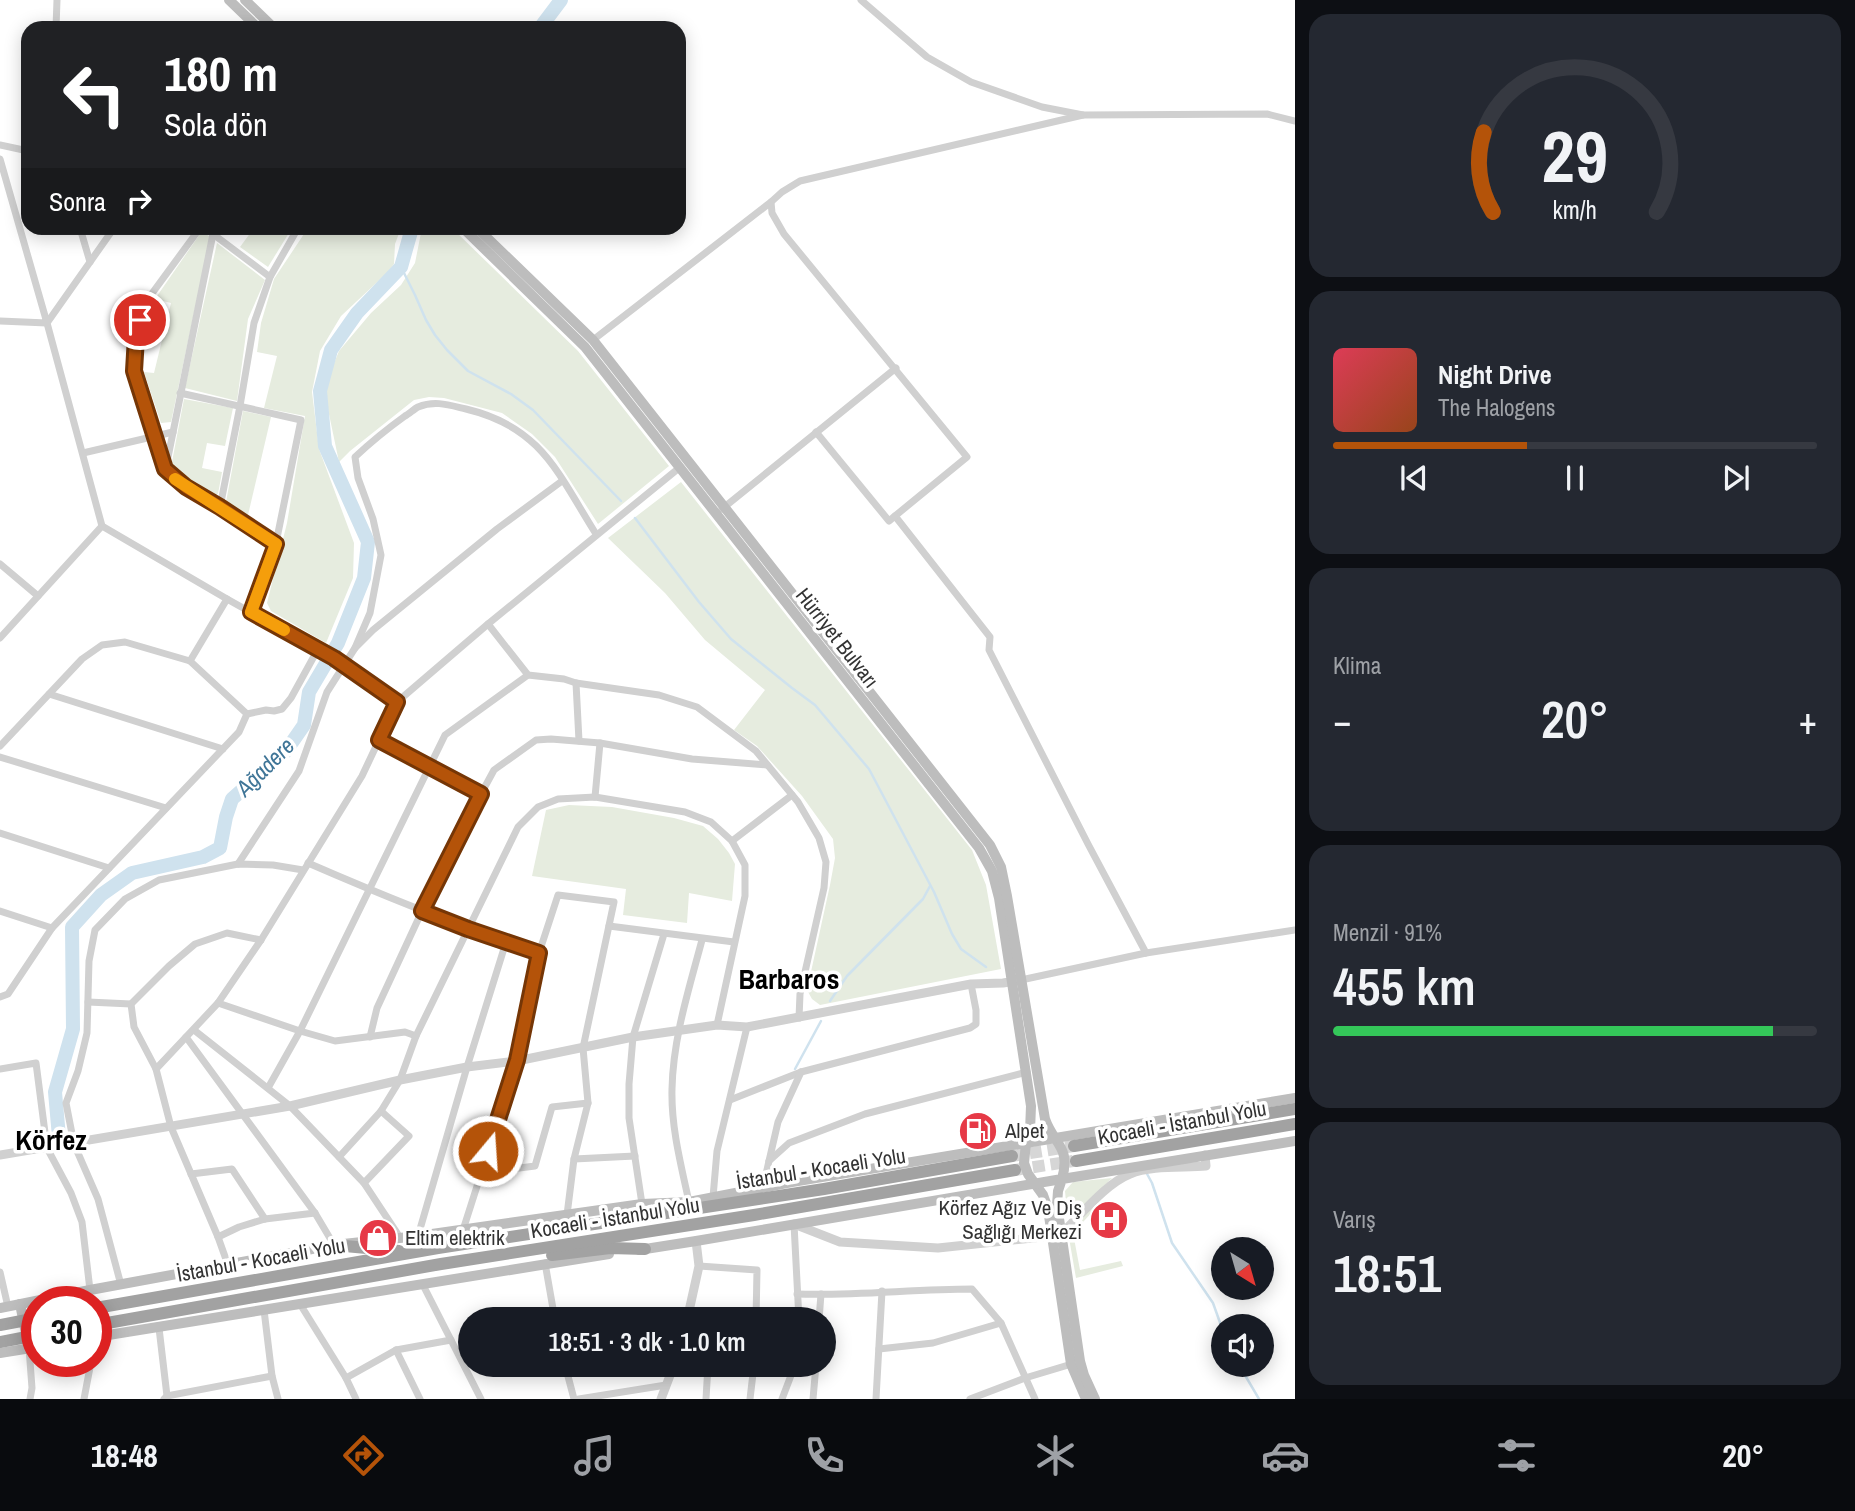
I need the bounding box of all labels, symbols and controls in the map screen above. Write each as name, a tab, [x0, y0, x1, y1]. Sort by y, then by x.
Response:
text: 180 m	[164, 40, 278, 106]
icon: left	[49, 49, 140, 140]
text: Sola dön	[164, 103, 268, 146]
text: 29	[1542, 107, 1608, 205]
icon: right	[120, 182, 158, 220]
text: Sonra	[49, 184, 106, 219]
text: km/h	[1553, 192, 1597, 226]
pin	[110, 290, 170, 350]
icon: arrive	[121, 301, 159, 339]
text: Night Drive	[1438, 357, 1552, 392]
text: The Halogens	[1438, 392, 1555, 423]
icon: previous	[1395, 459, 1433, 497]
icon: pause	[1556, 459, 1594, 497]
icon: next	[1717, 459, 1755, 497]
street label: Hürriyet Bulvarı	[789, 582, 886, 694]
text: Klima	[1333, 650, 1381, 681]
text: 20°	[1541, 684, 1609, 754]
text: −	[1333, 695, 1351, 746]
text: +	[1799, 695, 1817, 746]
water label: Ağadere	[228, 730, 301, 804]
text: Menzil · 91%	[1333, 917, 1442, 948]
text: 455 km	[1333, 951, 1476, 1021]
district label: Barbaros	[739, 960, 839, 998]
street label: Kocaeli - İstanbul Yolu	[1095, 1093, 1268, 1152]
fuel station icon: Alpet	[957, 1110, 999, 1152]
position arrow	[451, 1114, 525, 1188]
place label: Alpet	[1004, 1116, 1044, 1145]
district label: Körfez	[15, 1121, 87, 1159]
street label: İstanbul - Kocaeli Yolu	[734, 1141, 907, 1196]
street label: Kocaeli - İstanbul Yolu	[528, 1190, 701, 1245]
place label: Körfez Ağız Ve Diş Sağlığı Merkezi	[938, 1193, 1082, 1246]
hospital icon: Körfez Ağız Ve Diş Sağlığı Merkezi	[1088, 1199, 1130, 1241]
text: Varış	[1333, 1204, 1376, 1235]
shop icon: Eltim elektrik	[357, 1217, 399, 1259]
place label: Eltim elektrik	[405, 1223, 505, 1252]
street label: İstanbul - Kocaeli Yolu	[174, 1230, 347, 1289]
north arrow	[1211, 1237, 1274, 1300]
map controls	[1211, 1237, 1274, 1377]
text: 18:51	[1333, 1238, 1441, 1308]
speed limit sign: 30	[21, 1286, 112, 1377]
button: sound	[1211, 1314, 1274, 1377]
text: 18:51 · 3 dk · 1.0 km	[548, 1324, 746, 1359]
icon: directions	[339, 1431, 388, 1480]
icon: music	[570, 1431, 619, 1480]
icon: phone	[800, 1431, 849, 1480]
icon: climate	[1031, 1431, 1080, 1480]
icon: car	[1261, 1431, 1310, 1480]
icon: filters	[1492, 1431, 1541, 1480]
text: 18:48	[91, 1434, 158, 1477]
text: 20°	[1722, 1434, 1764, 1477]

